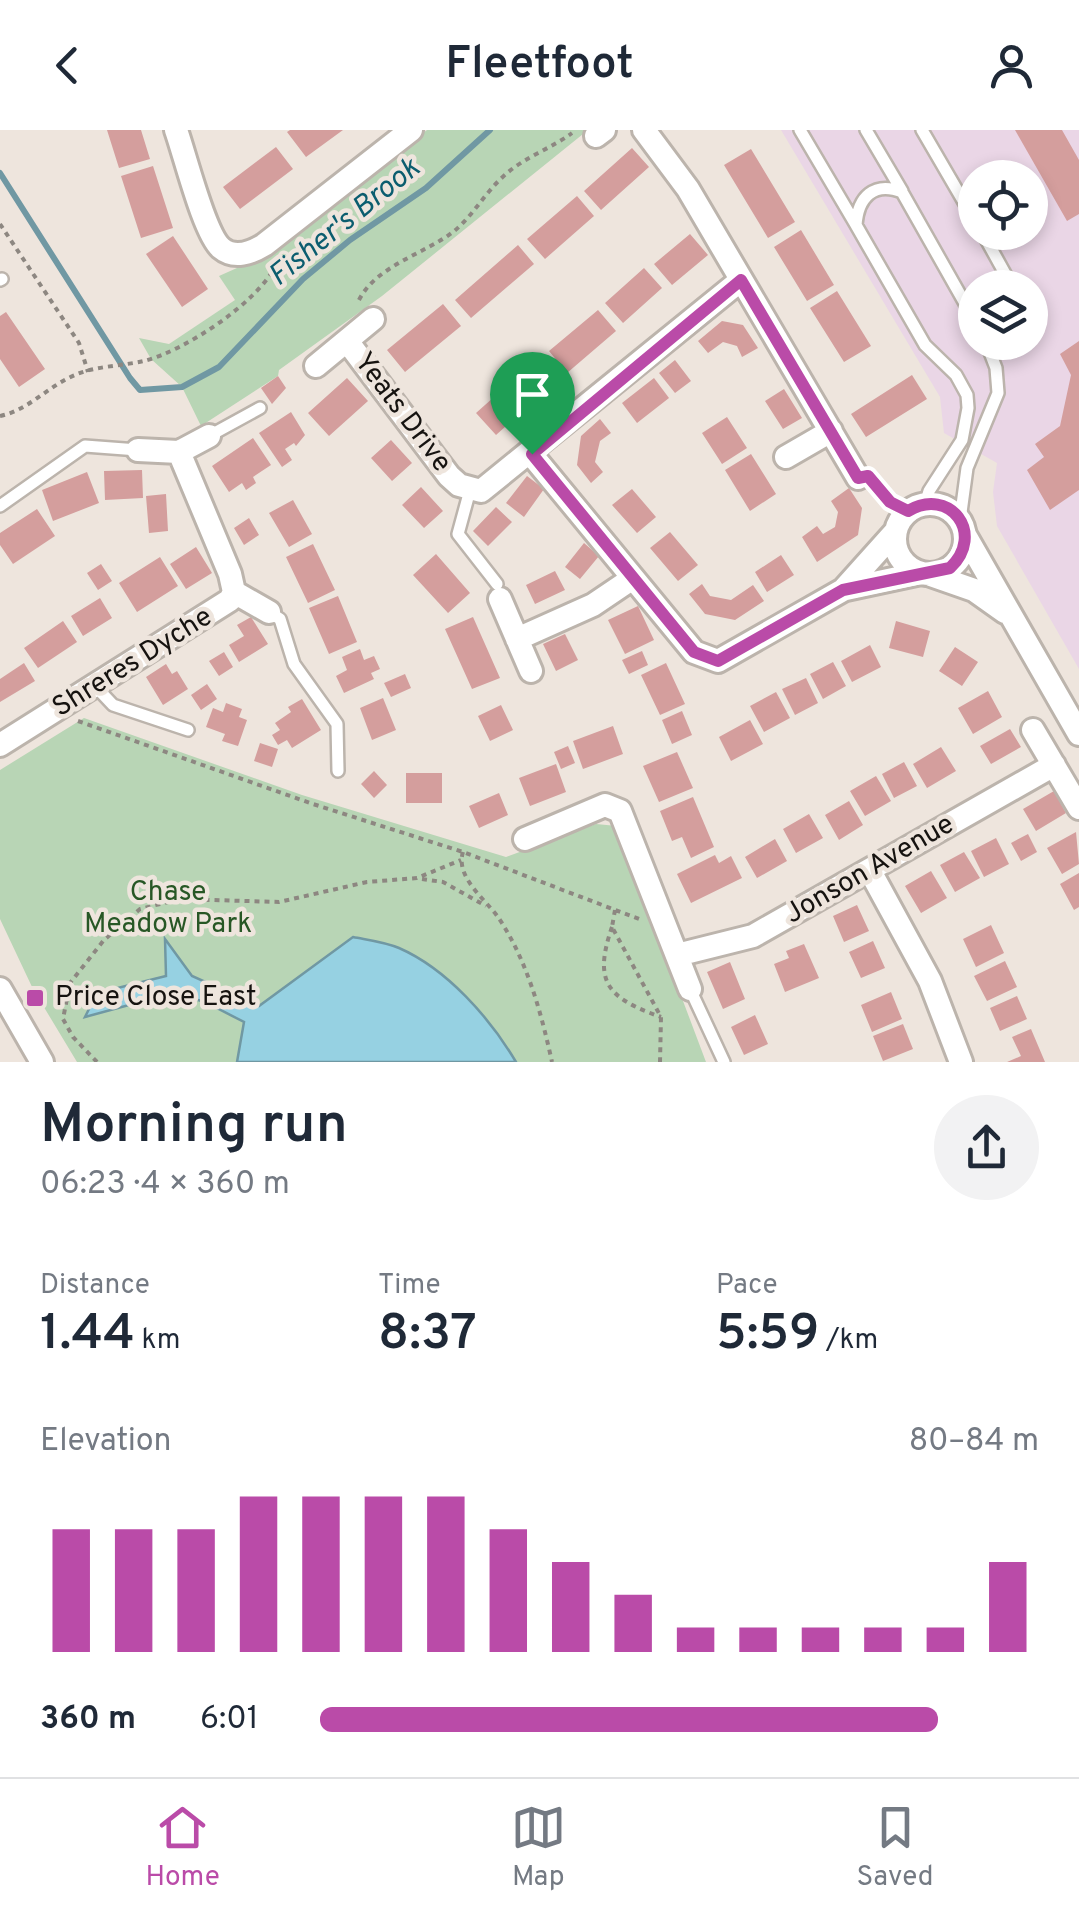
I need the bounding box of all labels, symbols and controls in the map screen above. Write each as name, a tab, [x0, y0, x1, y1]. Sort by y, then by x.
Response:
text: Fleetfoot	[445, 37, 634, 94]
icon: back	[40, 38, 95, 93]
icon: person	[984, 38, 1039, 93]
water label: Fisher's Brook	[262, 150, 429, 295]
map controls	[958, 160, 1048, 360]
button: locate	[958, 160, 1048, 250]
button: layers	[958, 270, 1048, 360]
street label: Yeats Drive	[345, 346, 459, 480]
pin	[490, 352, 575, 455]
icon: arrive	[505, 367, 560, 422]
street label: Shreres Dyche	[46, 600, 220, 726]
street label: Jonson Avenue	[779, 807, 961, 933]
park label: Chase Meadow Park	[84, 875, 252, 943]
place label: Price Close East	[55, 980, 256, 1016]
marker: Price Close East	[24, 987, 46, 1009]
text: Morning run	[40, 1092, 348, 1162]
button: share	[934, 1095, 1039, 1200]
text: 06:23 · 4 × 360 m	[40, 1165, 290, 1205]
text: Distance	[40, 1268, 150, 1304]
text: Time	[378, 1268, 441, 1304]
text: Pace	[716, 1268, 778, 1304]
text: 1.44	[40, 1304, 135, 1367]
text: 8:37	[378, 1304, 477, 1367]
text: 5:59	[716, 1304, 820, 1367]
text: km	[135, 1323, 180, 1359]
text: /km	[820, 1323, 878, 1359]
text: Elevation	[40, 1422, 172, 1462]
text: 80–84 m	[909, 1422, 1039, 1462]
text: 360 m	[40, 1700, 136, 1740]
text: 6:01	[200, 1700, 259, 1740]
tab: Home	[145, 1800, 220, 1896]
tab: Map	[511, 1800, 566, 1896]
tab: Saved	[857, 1800, 934, 1896]

